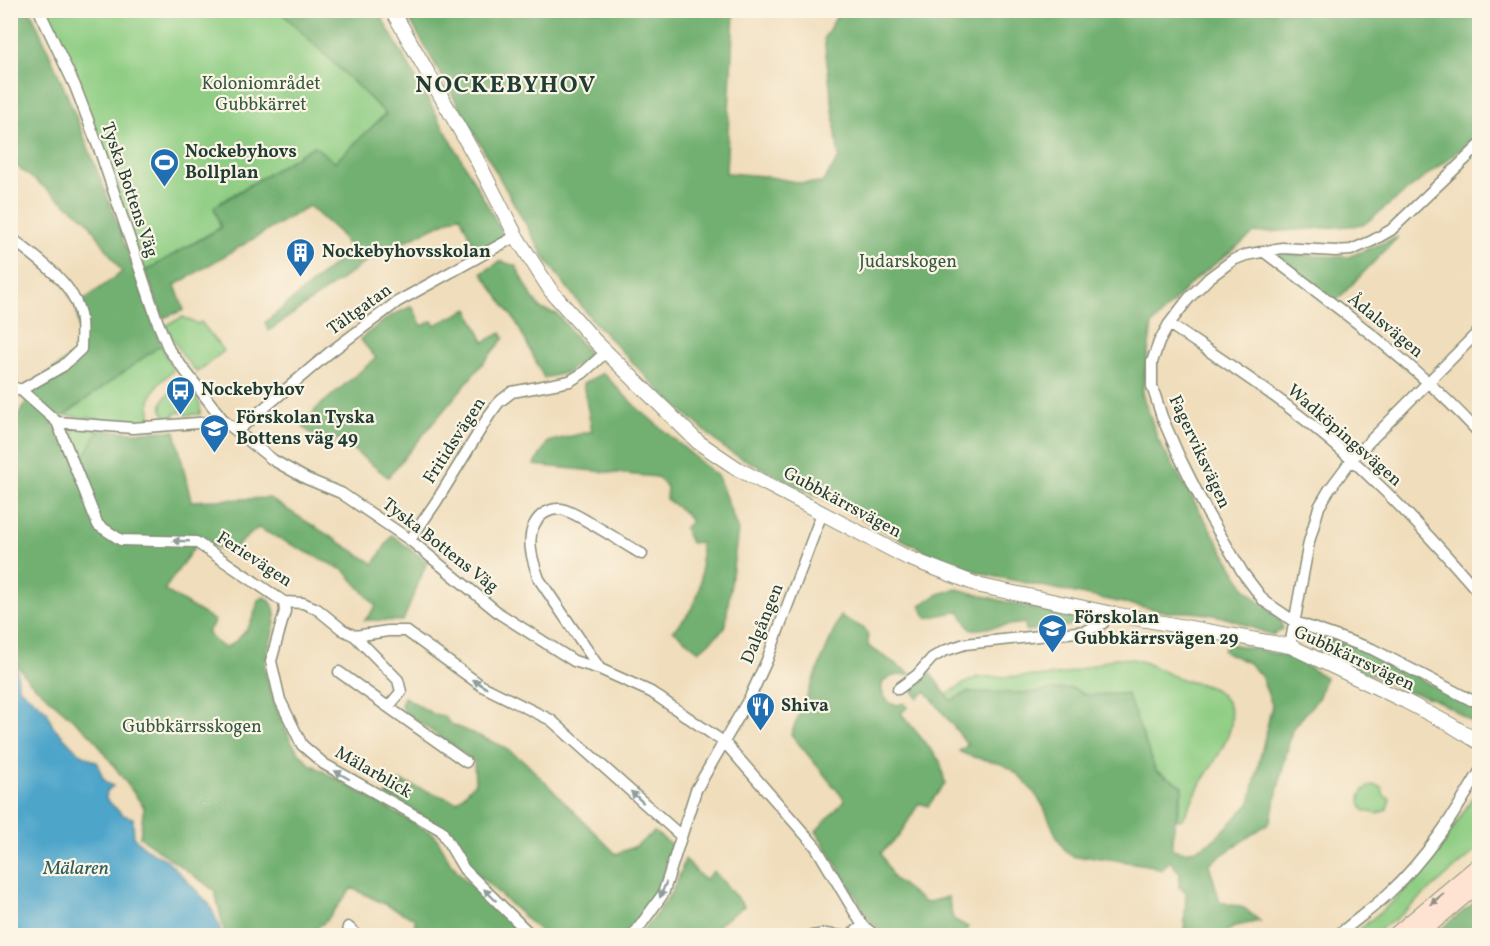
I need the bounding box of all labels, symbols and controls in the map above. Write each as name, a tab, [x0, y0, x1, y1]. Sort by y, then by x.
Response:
district label: NOCKEBYHOV	[415, 69, 597, 103]
park label: Koloniområdet Gubbkärret	[201, 72, 321, 118]
street label: Tyska Bottens Väg	[94, 119, 164, 261]
place label: Nockebyhovs Bollplan	[185, 140, 297, 186]
sports icon: Nockebyhovs Bollplan	[148, 146, 180, 188]
building icon: Nockebyhovsskolan	[285, 236, 317, 278]
place label: Nockebyhovsskolan	[322, 240, 491, 265]
park label: Judarskogen	[859, 250, 957, 275]
street label: Tältgatan	[323, 278, 398, 342]
street label: Ådalsvägen	[1342, 288, 1428, 365]
bus stop icon: Nockebyhov	[164, 374, 196, 416]
place label: Nockebyhov	[201, 378, 305, 403]
street label: Wadköpingsvägen	[1281, 379, 1407, 493]
street label: Fagerviksvägen	[1162, 391, 1236, 513]
street label: Fritidsvägen	[418, 393, 492, 489]
place label: Förskolan Tyska Bottens väg 49	[236, 406, 375, 452]
school or university icon: Förskolan Tyska Bottens väg 49	[199, 412, 231, 454]
street label: Gubbkärrsvägen	[778, 461, 906, 545]
street label: Tyska Bottens Väg	[376, 492, 504, 600]
street label: Ferievägen	[211, 526, 297, 594]
one-way arrow	[172, 537, 191, 546]
street label: Dalgången	[736, 580, 791, 668]
place label: Förskolan Gubbkärrsvägen 29	[1074, 606, 1238, 652]
school or university icon: Förskolan Gubbkärrsvägen 29	[1037, 612, 1069, 654]
street label: Gubbkärrsvägen	[1289, 620, 1419, 698]
one-way arrow	[472, 678, 489, 689]
restaurant icon: Shiva	[744, 690, 776, 732]
place label: Shiva	[781, 694, 829, 719]
park label: Gubbkärrsskogen	[122, 715, 262, 740]
street label: Mälarblick	[330, 741, 416, 805]
one-way arrow	[333, 770, 350, 780]
one-way arrow	[630, 790, 645, 804]
water label: Mälaren	[42, 855, 109, 883]
one-way arrow	[658, 881, 668, 899]
one-way arrow	[484, 888, 498, 902]
one-way arrow	[1429, 893, 1445, 906]

